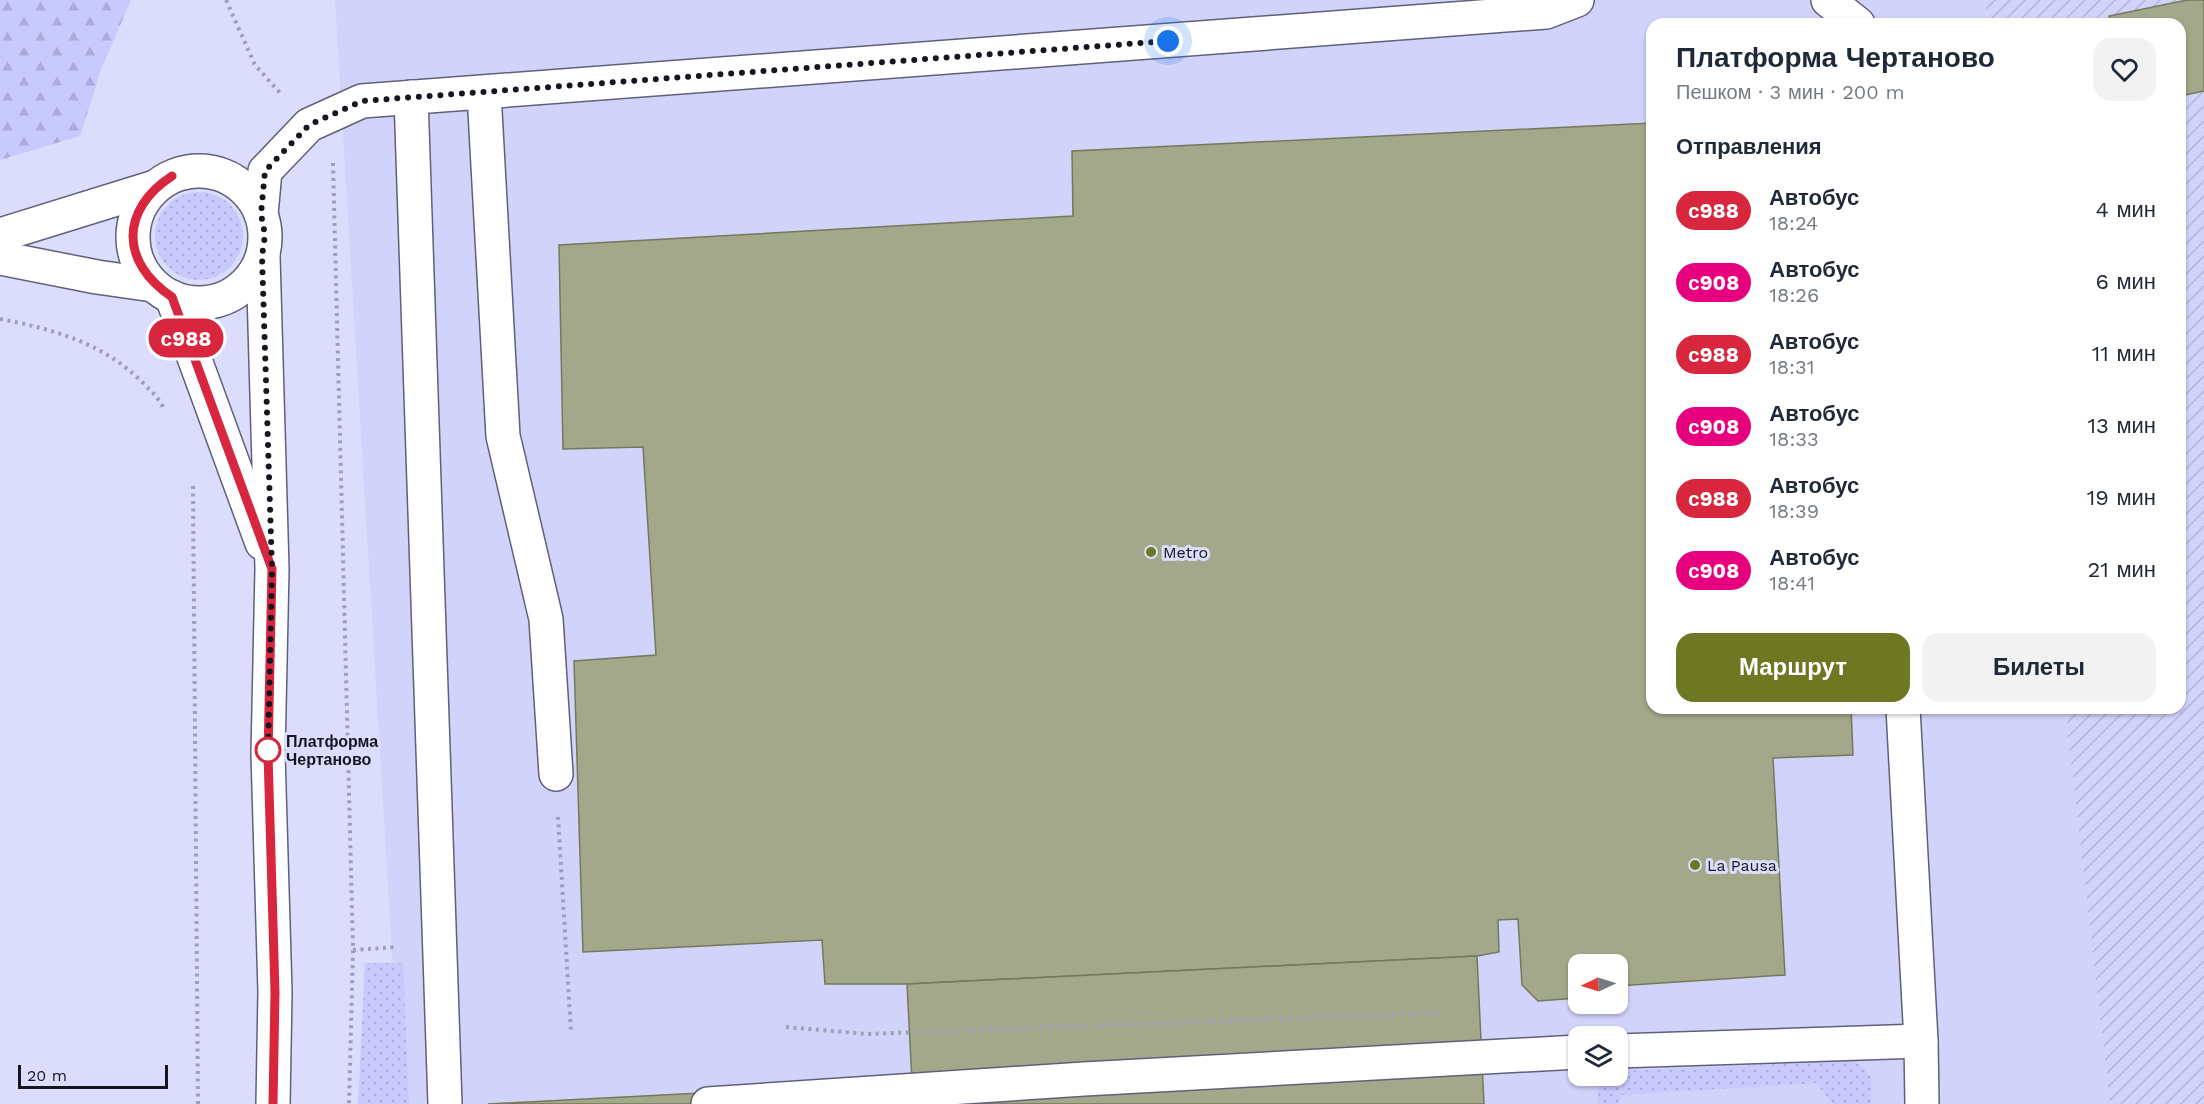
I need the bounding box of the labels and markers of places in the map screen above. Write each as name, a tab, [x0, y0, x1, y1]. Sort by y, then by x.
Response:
place label: Metro	[1163, 543, 1208, 562]
marker: Metro	[1144, 545, 1158, 559]
place label: Платформа Чертаново	[286, 732, 378, 769]
marker: Платформа Чертаново	[255, 737, 281, 763]
place label: La Pausa	[1707, 856, 1777, 875]
marker: La Pausa	[1688, 858, 1702, 872]

